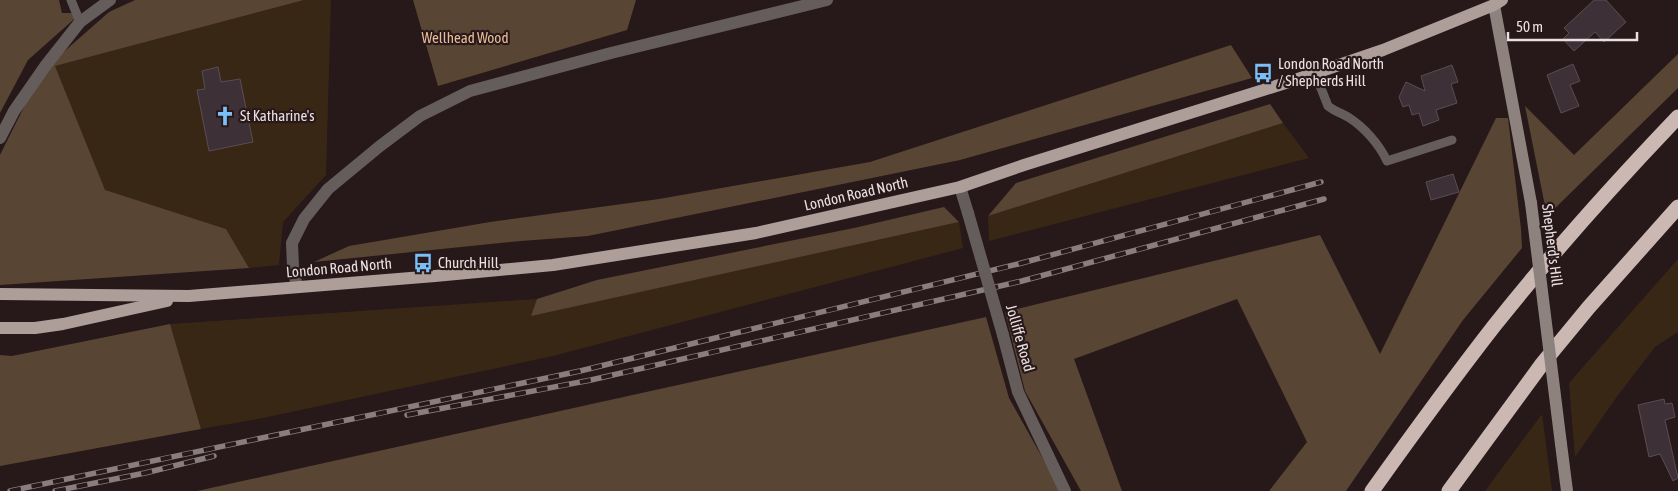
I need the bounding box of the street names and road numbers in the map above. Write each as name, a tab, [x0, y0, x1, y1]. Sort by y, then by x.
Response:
street label: London Road North	[802, 173, 909, 214]
street label: Shepherd's Hill	[1539, 203, 1566, 287]
street label: London Road North	[285, 254, 393, 281]
street label: Jolliffe Road	[1003, 302, 1038, 373]

